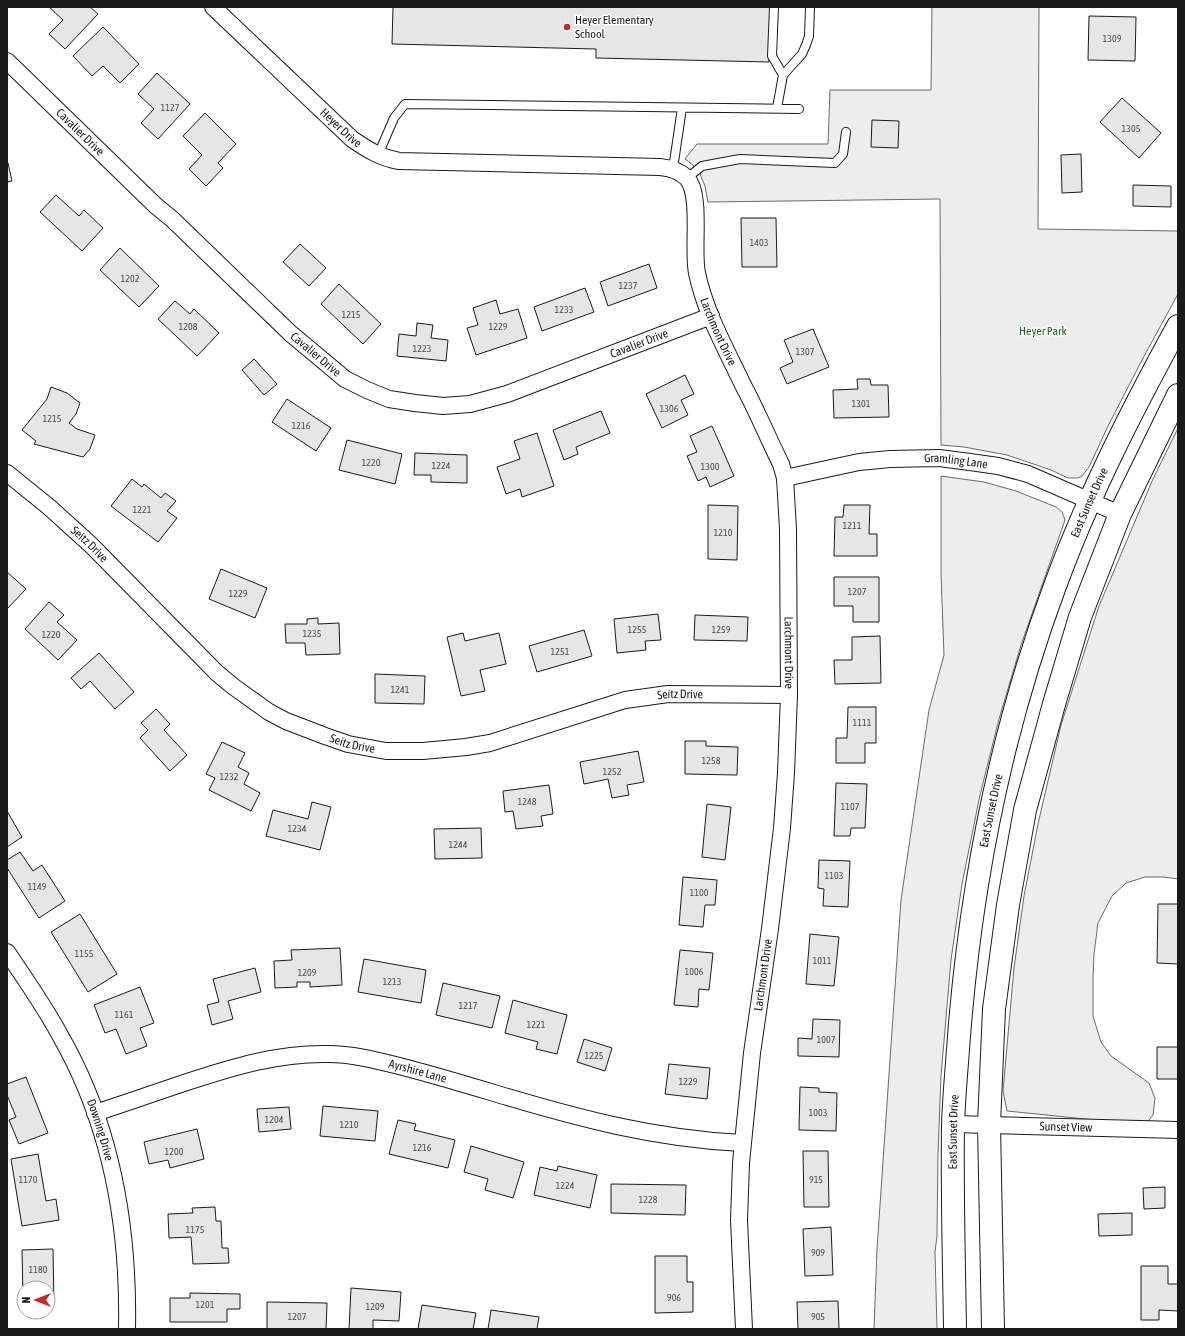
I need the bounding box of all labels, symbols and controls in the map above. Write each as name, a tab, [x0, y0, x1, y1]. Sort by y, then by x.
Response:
place label: Heyer Elementary School	[575, 13, 654, 41]
marker: Heyer Elementary School	[562, 22, 572, 32]
house number: 1309	[1103, 33, 1122, 44]
house number: 1127	[161, 102, 180, 113]
street label: Cavalier Drive	[53, 106, 107, 159]
street label: Heyer Drive	[317, 106, 364, 150]
house number: 1305	[1122, 123, 1141, 134]
house number: 1403	[750, 237, 769, 248]
house number: 1202	[121, 273, 140, 284]
house number: 1237	[619, 280, 638, 291]
street label: Larchmont Drive	[697, 296, 739, 368]
house number: 1233	[555, 304, 574, 315]
house number: 1215	[342, 309, 361, 320]
house number: 1208	[179, 321, 198, 332]
house number: 1229	[489, 321, 508, 332]
park label: Heyer Park	[1019, 324, 1068, 338]
street label: Cavalier Drive	[608, 326, 670, 361]
street label: Cavalier Drive	[288, 329, 344, 379]
house number: 1223	[413, 343, 432, 354]
house number: 1307	[796, 346, 815, 357]
house number: 1301	[852, 398, 871, 409]
house number: 1306	[660, 403, 679, 414]
house number: 1215	[43, 413, 62, 424]
house number: 1216	[292, 420, 311, 431]
street label: Gramling Lane	[924, 451, 989, 471]
house number: 1220	[362, 457, 381, 468]
house number: 1224	[432, 460, 451, 471]
house number: 1300	[701, 461, 720, 472]
street label: East Sunset Drive	[1068, 465, 1111, 540]
house number: 1221	[133, 504, 152, 515]
house number: 1211	[843, 520, 862, 531]
street label: Seitz Drive	[68, 523, 111, 565]
house number: 1210	[714, 527, 733, 538]
house number: 1207	[848, 586, 867, 597]
house number: 1229	[229, 588, 248, 599]
street label: Larchmont Drive	[782, 616, 796, 689]
house number: 1255	[628, 624, 647, 635]
house number: 1259	[712, 624, 731, 635]
house number: 1235	[303, 628, 322, 639]
house number: 1220	[42, 629, 61, 640]
house number: 1251	[551, 646, 570, 657]
house number: 1241	[391, 684, 410, 695]
street label: Seitz Drive	[656, 687, 703, 702]
house number: 1111	[853, 717, 872, 728]
street label: Seitz Drive	[328, 731, 376, 756]
house number: 1258	[702, 755, 721, 766]
house number: 1252	[603, 766, 622, 777]
house number: 1232	[220, 771, 239, 782]
street label: East Sunset Drive	[977, 772, 1006, 849]
house number: 1248	[518, 796, 537, 807]
house number: 1107	[841, 801, 860, 812]
house number: 1234	[288, 823, 307, 834]
house number: 1244	[449, 839, 468, 850]
house number: 1103	[825, 870, 844, 881]
house number: 1149	[28, 881, 47, 892]
house number: 1100	[690, 887, 709, 898]
street label: Larchmont Drive	[751, 938, 775, 1012]
house number: 1155	[75, 948, 94, 959]
house number: 1011	[813, 955, 832, 966]
house number: 1006	[685, 966, 704, 977]
house number: 1209	[298, 967, 317, 978]
house number: 1213	[383, 976, 402, 987]
house number: 1217	[459, 1000, 478, 1011]
house number: 1161	[115, 1009, 134, 1020]
house number: 1221	[527, 1019, 546, 1030]
house number: 1007	[817, 1034, 836, 1045]
house number: 1225	[585, 1050, 604, 1061]
street label: Ayrshire Lane	[387, 1057, 448, 1086]
house number: 1229	[679, 1076, 698, 1087]
street label: East Sunset Drive	[946, 1094, 962, 1169]
street label: Downing Drive	[84, 1097, 116, 1162]
house number: 1003	[809, 1107, 828, 1118]
house number: 1204	[265, 1114, 284, 1125]
house number: 1210	[340, 1119, 359, 1130]
street label: Sunset View	[1039, 1119, 1092, 1135]
house number: 1216	[413, 1142, 432, 1153]
house number: 1200	[165, 1146, 184, 1157]
house number: 1170	[19, 1174, 38, 1185]
house number: 915	[809, 1174, 823, 1185]
house number: 1224	[556, 1180, 575, 1191]
house number: 1228	[639, 1194, 658, 1205]
house number: 1175	[186, 1224, 205, 1235]
house number: 909	[811, 1247, 825, 1258]
house number: 1180	[29, 1264, 48, 1275]
north arrow	[16, 1280, 56, 1320]
house number: 906	[667, 1292, 681, 1303]
text: N	[20, 1297, 32, 1303]
house number: 1201	[196, 1299, 215, 1310]
house number: 1209	[366, 1301, 385, 1312]
house number: 1207	[288, 1311, 307, 1322]
house number: 905	[811, 1311, 825, 1322]

